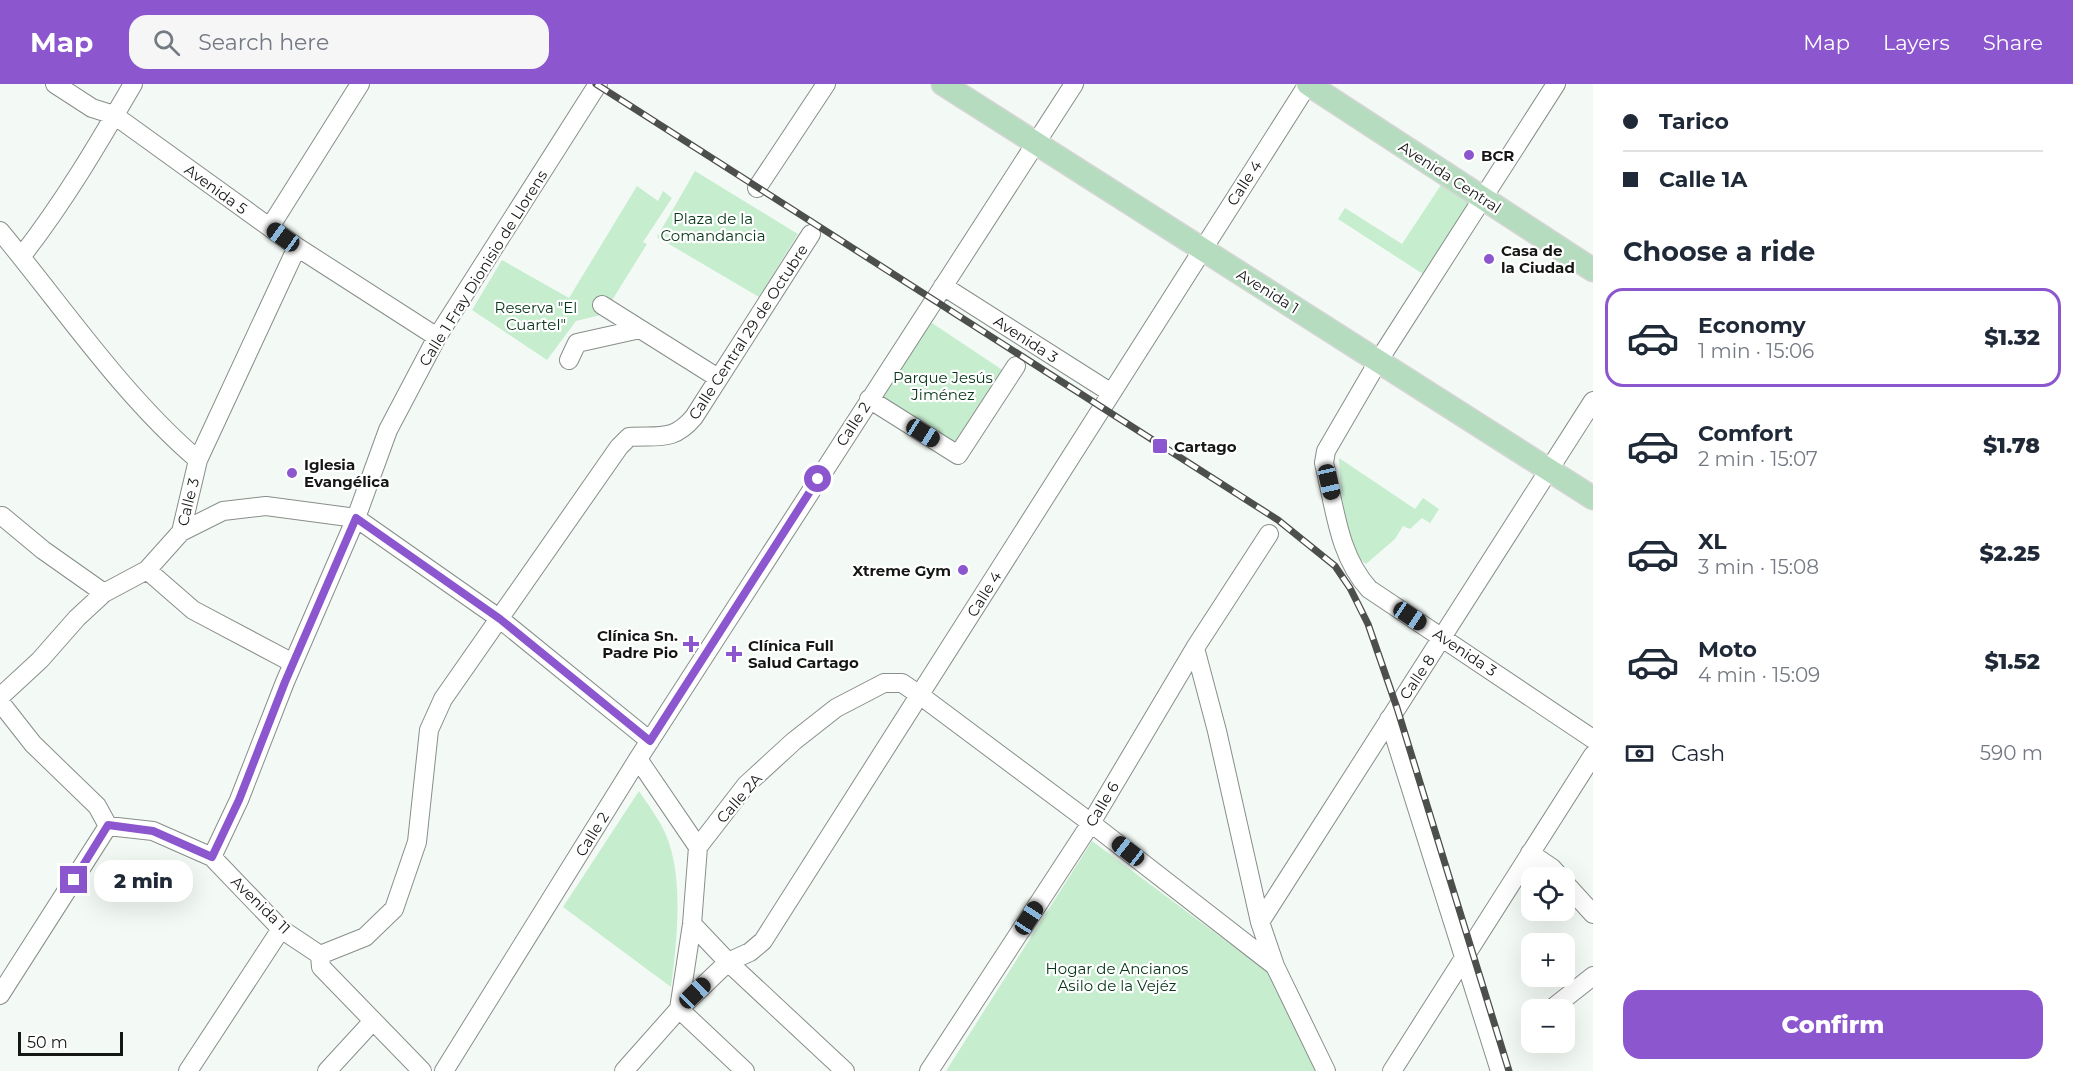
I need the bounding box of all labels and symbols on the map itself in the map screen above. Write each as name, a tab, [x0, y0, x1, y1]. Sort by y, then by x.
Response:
street label: Avenida Central	[1395, 137, 1505, 217]
place label: BCR	[1481, 146, 1514, 165]
marker: BCR	[1462, 148, 1476, 162]
street label: Calle 4	[1222, 157, 1266, 209]
street label: Avenida 5	[181, 160, 251, 218]
street label: Calle 1 Fray Dionisio de Llorens	[415, 166, 551, 370]
park label: Plaza de la Comandancia	[661, 209, 765, 245]
car	[263, 219, 303, 255]
street label: Calle Central 29 de Octubre	[684, 241, 812, 423]
place label: Casa de la Ciudad	[1501, 241, 1575, 277]
marker: Casa de la Ciudad	[1482, 252, 1496, 266]
street label: Avenida 1	[1233, 264, 1303, 318]
park label: Reserva "El Cuartel"	[495, 298, 577, 334]
street label: Avenida 3	[990, 311, 1062, 367]
park label: Parque Jesús Jiménez	[893, 368, 993, 404]
street label: Calle 2	[832, 398, 874, 450]
car	[903, 416, 943, 450]
marker: Cartago	[1151, 437, 1169, 455]
place label: Cartago	[1174, 437, 1237, 456]
place label: Iglesia Evangélica	[304, 455, 389, 491]
car	[1316, 462, 1342, 502]
route start	[804, 465, 831, 492]
marker: Iglesia Evangélica	[285, 466, 299, 480]
street label: Calle 3	[173, 476, 203, 528]
place label: Xtreme Gym	[853, 561, 951, 580]
marker: Xtreme Gym	[956, 563, 970, 577]
street label: Calle 4	[963, 568, 1005, 620]
car	[1390, 598, 1430, 634]
street label: Avenida 3	[1429, 624, 1501, 680]
place label: Clínica Sn. Padre Pio	[597, 626, 678, 662]
marker: Clínica Sn. Padre Pio	[682, 635, 700, 653]
place label: Clínica Full Salud Cartago	[748, 636, 859, 672]
marker: Clínica Full Salud Cartago	[725, 645, 743, 663]
street label: Calle 8	[1395, 651, 1439, 703]
street label: Calle 2A	[712, 769, 766, 827]
street label: Calle 6	[1081, 778, 1123, 830]
street label: Calle 2	[571, 808, 613, 860]
car	[1108, 833, 1148, 869]
callout: 2 min	[95, 859, 194, 901]
route end	[60, 866, 87, 893]
street label: Avenida 11	[227, 872, 295, 938]
car	[1012, 898, 1046, 938]
park label: Hogar de Ancianos Asilo de la Vejéz	[1046, 959, 1188, 995]
car	[676, 974, 714, 1012]
scale bar	[18, 1029, 123, 1056]

